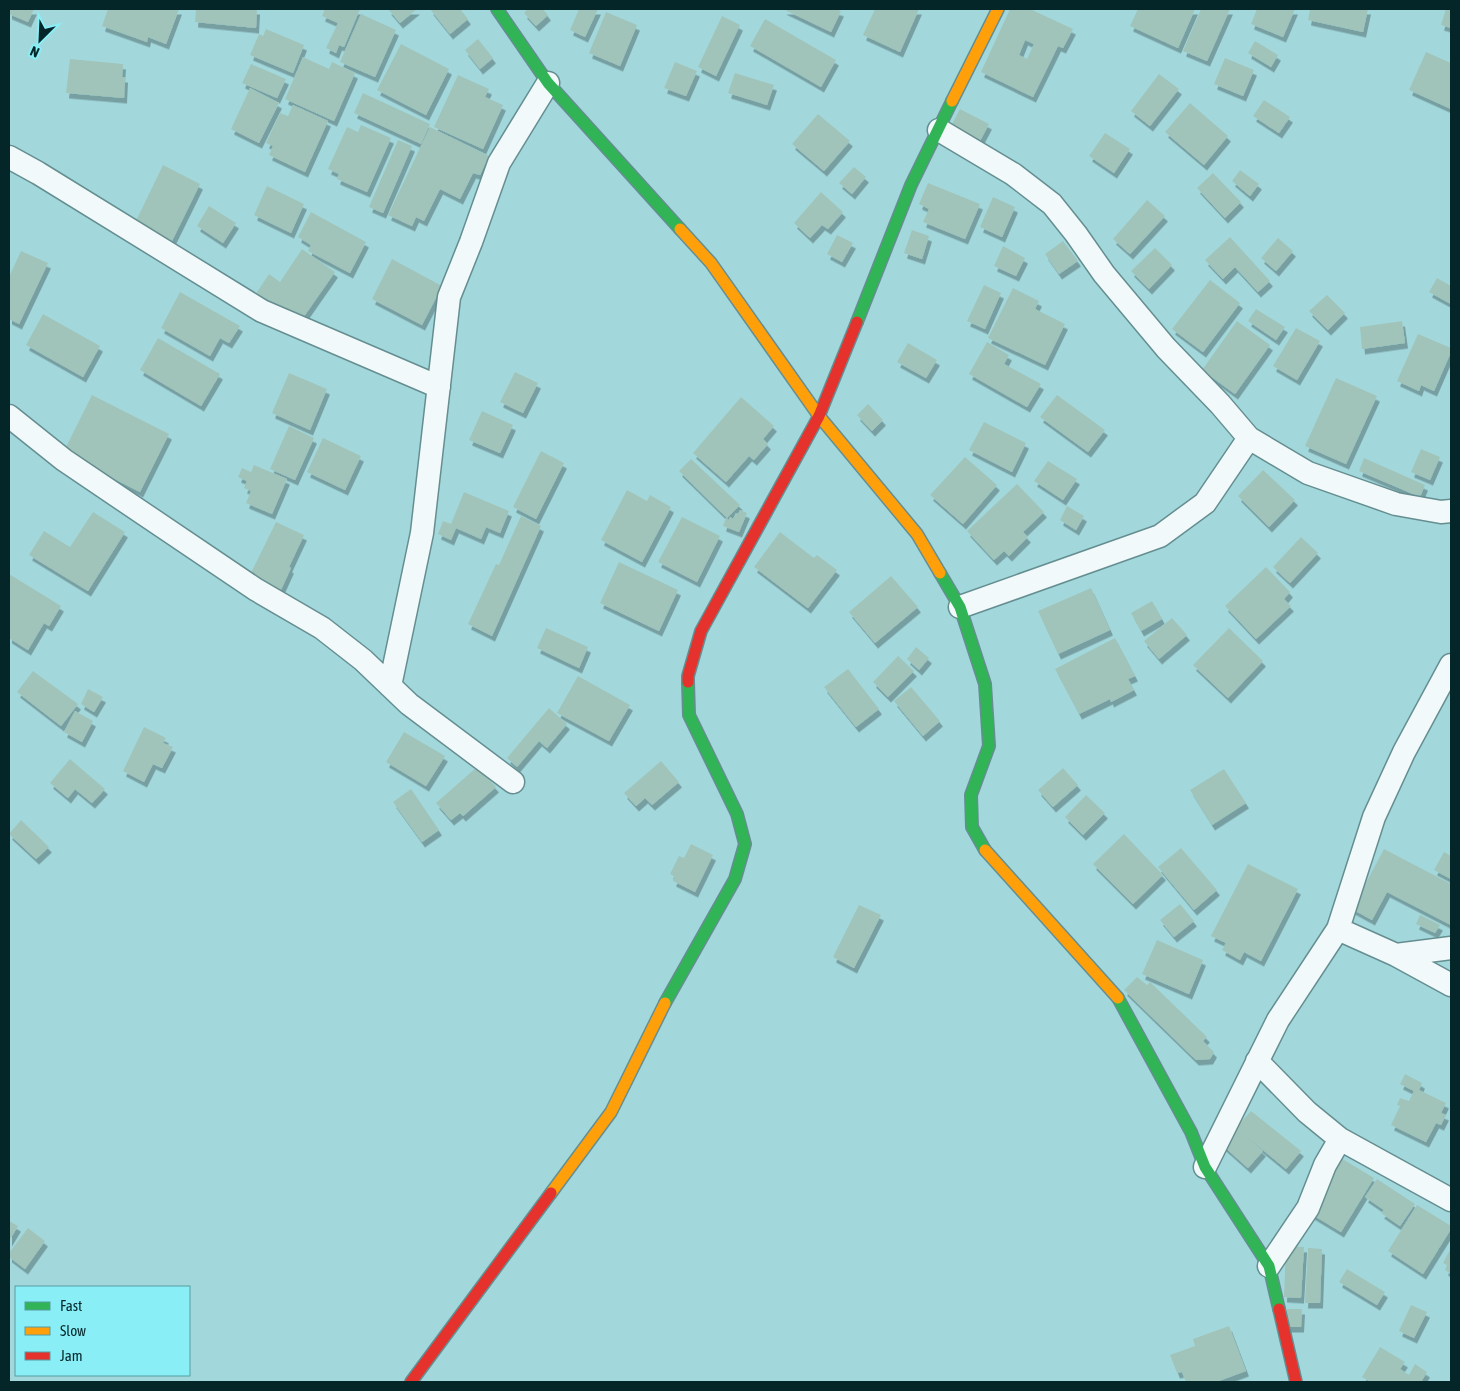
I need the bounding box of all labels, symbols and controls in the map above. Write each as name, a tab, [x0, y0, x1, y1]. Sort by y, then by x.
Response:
north arrow	[15, 15, 65, 65]
text: N	[28, 43, 42, 61]
legend	[15, 1286, 190, 1376]
text: Fast	[60, 1297, 82, 1314]
text: Slow	[60, 1322, 86, 1339]
text: Jam	[60, 1347, 83, 1364]

